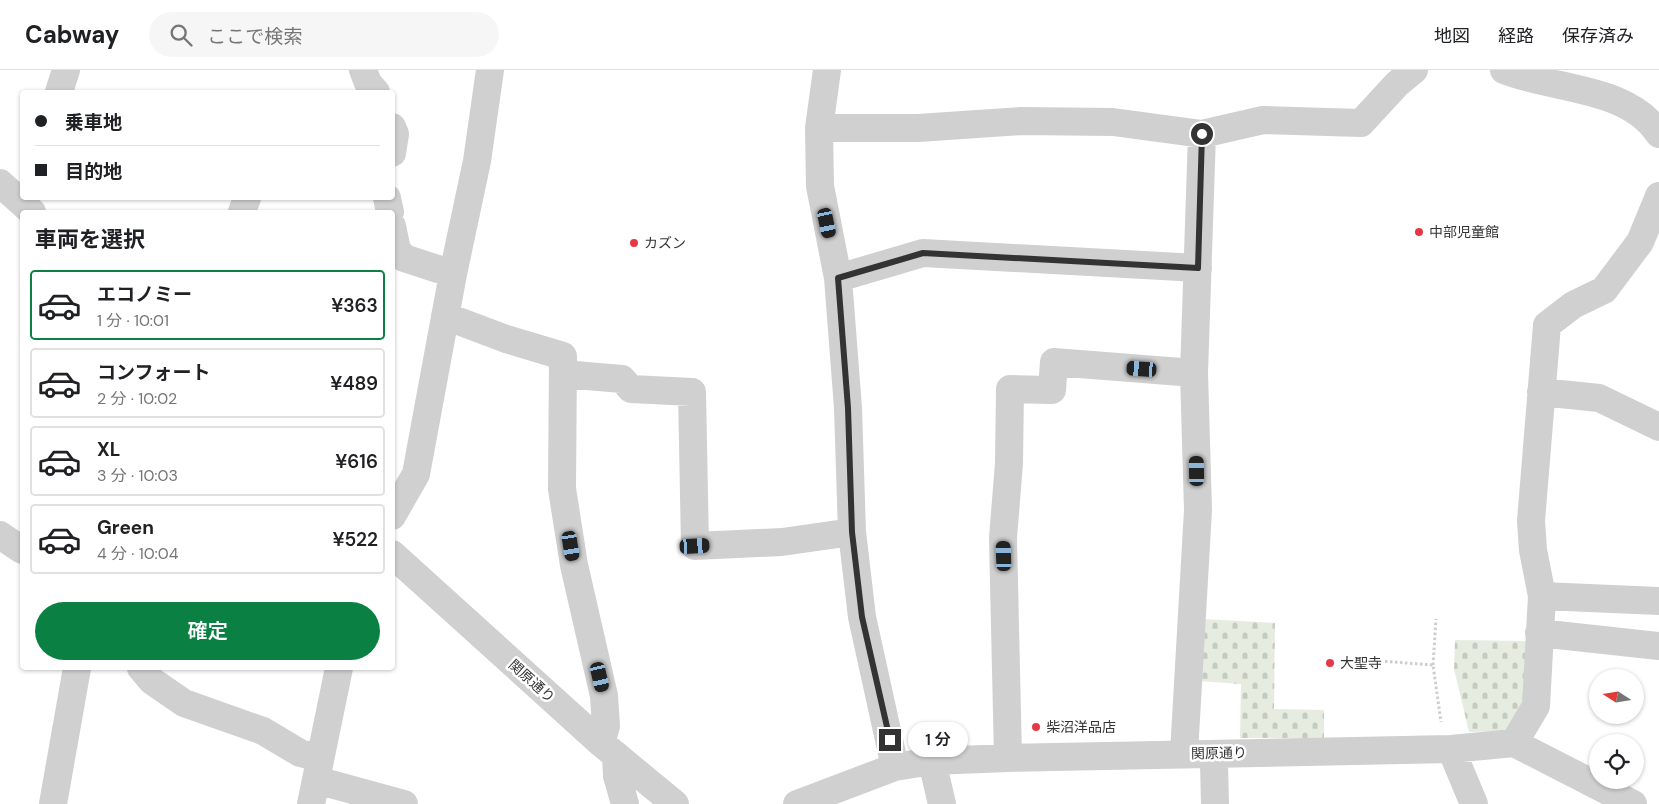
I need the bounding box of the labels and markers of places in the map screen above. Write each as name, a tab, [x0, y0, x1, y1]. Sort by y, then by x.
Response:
place label: 中部児童館	[1429, 223, 1499, 241]
marker: 中部児童館	[1413, 226, 1425, 238]
place label: カズン	[644, 234, 686, 252]
marker: カズン	[628, 237, 640, 249]
place label: 大聖寺	[1340, 654, 1382, 672]
marker: 大聖寺	[1324, 657, 1336, 669]
place label: 柴沼洋品店	[1046, 718, 1116, 736]
marker: 柴沼洋品店	[1030, 721, 1042, 733]

